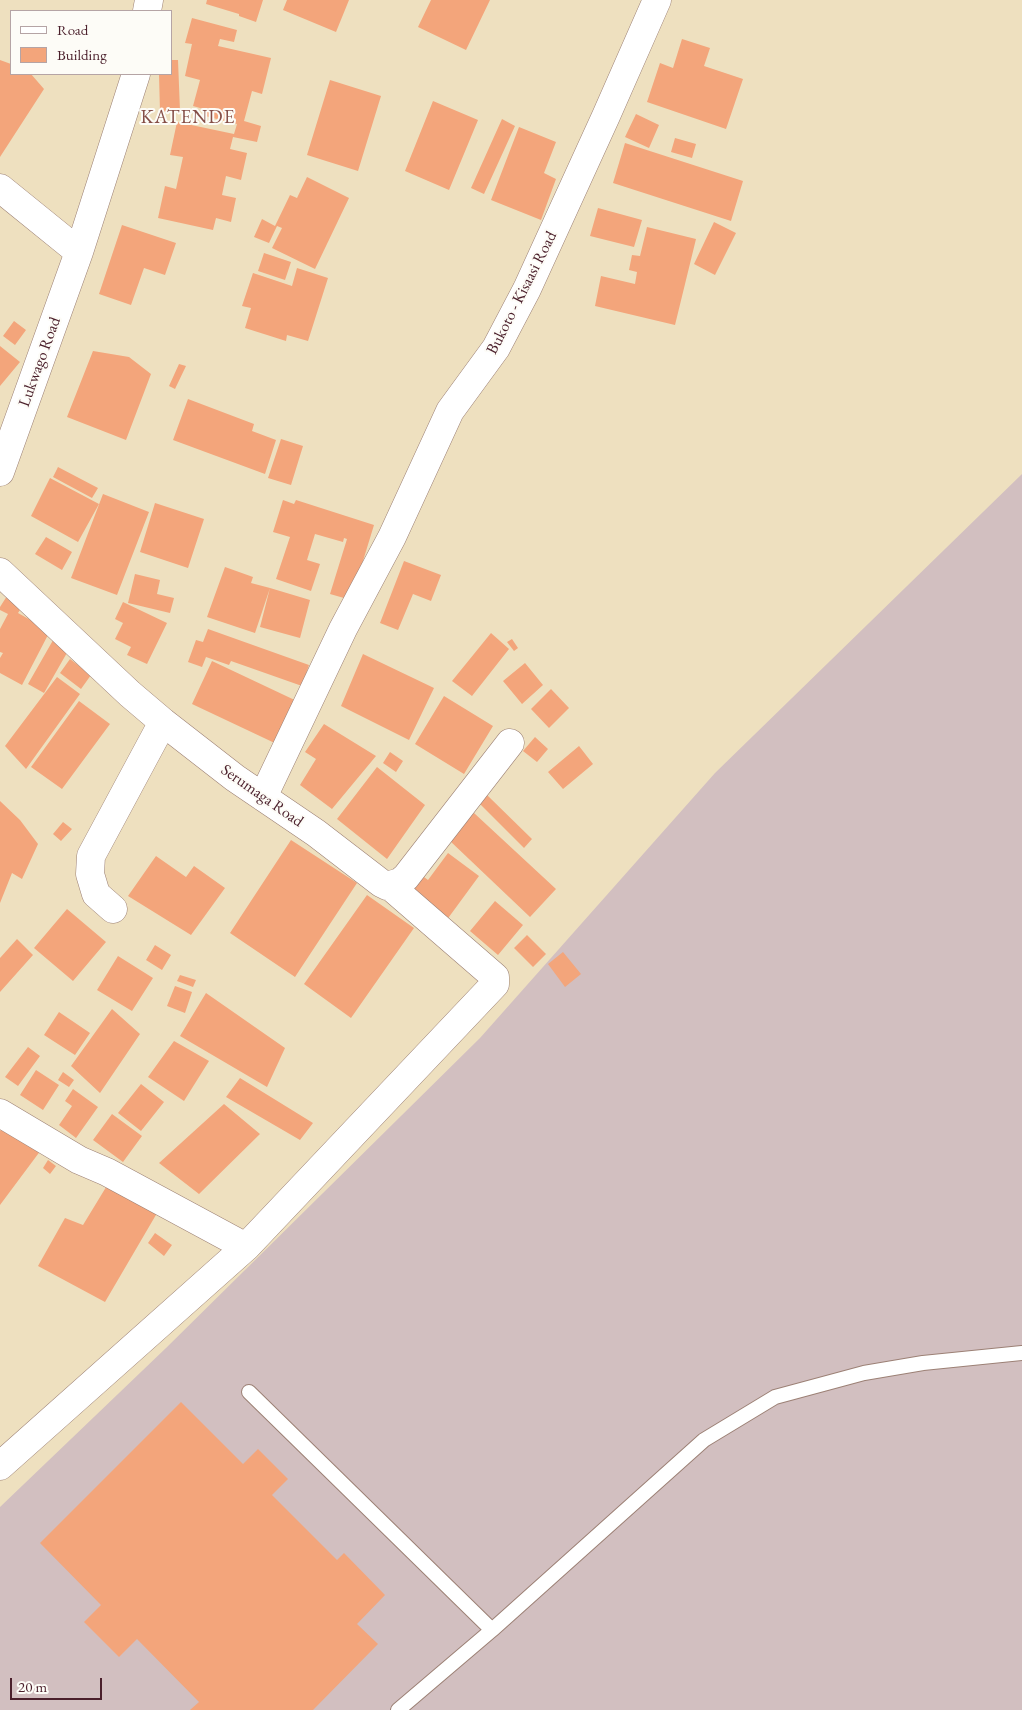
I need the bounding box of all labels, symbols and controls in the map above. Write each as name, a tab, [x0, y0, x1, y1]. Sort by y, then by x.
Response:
legend	[10, 10, 172, 75]
text: Road	[57, 20, 88, 39]
text: Building	[57, 45, 107, 64]
district label: KATENDE	[140, 107, 236, 129]
street label: Bukoto - Kisaasi Road	[483, 228, 561, 358]
street label: Lukwago Road	[15, 315, 65, 409]
street label: Serumaga Road	[217, 761, 307, 831]
scale bar	[12, 1668, 105, 1700]
text: 20 m	[18, 1677, 47, 1696]

